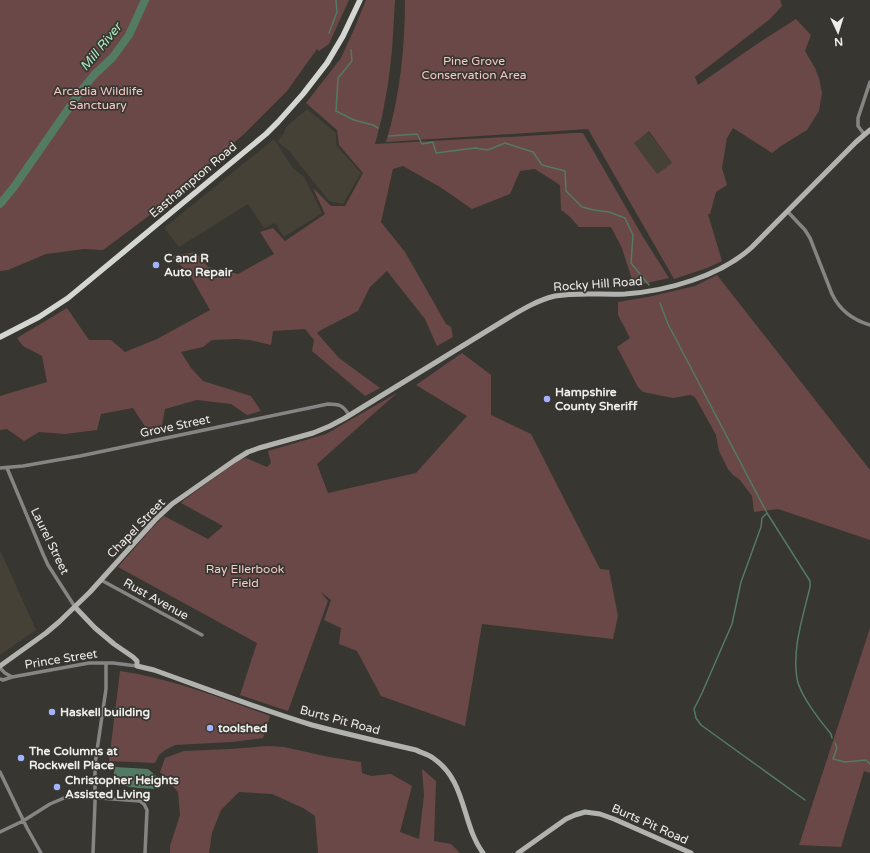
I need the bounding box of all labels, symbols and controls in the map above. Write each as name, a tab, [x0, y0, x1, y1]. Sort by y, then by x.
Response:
north arrow	[818, 12, 858, 52]
water label: Mill River	[77, 18, 126, 74]
text: N	[834, 35, 844, 48]
park label: Pine Grove Conservation Area	[422, 54, 526, 82]
park label: Arcadia Wildlife Sanctuary	[53, 84, 143, 112]
street label: Easthampton Road	[147, 139, 239, 221]
place label: C and R Auto Repair	[164, 251, 233, 280]
marker: C and R Auto Repair	[151, 260, 161, 270]
street label: Rocky Hill Road	[553, 274, 643, 294]
place label: Hampshire County Sheriff	[555, 385, 638, 414]
marker: Hampshire County Sheriff	[542, 394, 552, 404]
street label: Grove Street	[139, 412, 212, 440]
street label: Chapel Street	[104, 495, 168, 561]
street label: Laurel Street	[28, 505, 72, 577]
park label: Ray Ellerbook Field	[206, 562, 285, 590]
street label: Rust Avenue	[121, 575, 191, 623]
street label: Prince Street	[24, 646, 99, 672]
street label: Burts Pit Road	[298, 703, 382, 737]
place label: Haskell building	[60, 705, 150, 720]
marker: Haskell building	[47, 707, 57, 717]
place label: toolshed	[217, 721, 268, 735]
marker: toolshed	[205, 723, 215, 733]
place label: The Columns at Rockwell Place	[28, 744, 118, 772]
marker: The Columns at Rockwell Place	[16, 753, 26, 763]
place label: Christopher Heights Assisted Living	[65, 773, 179, 802]
marker: Christopher Heights Assisted Living	[52, 782, 62, 792]
street label: Burts Pit Road	[610, 801, 690, 847]

